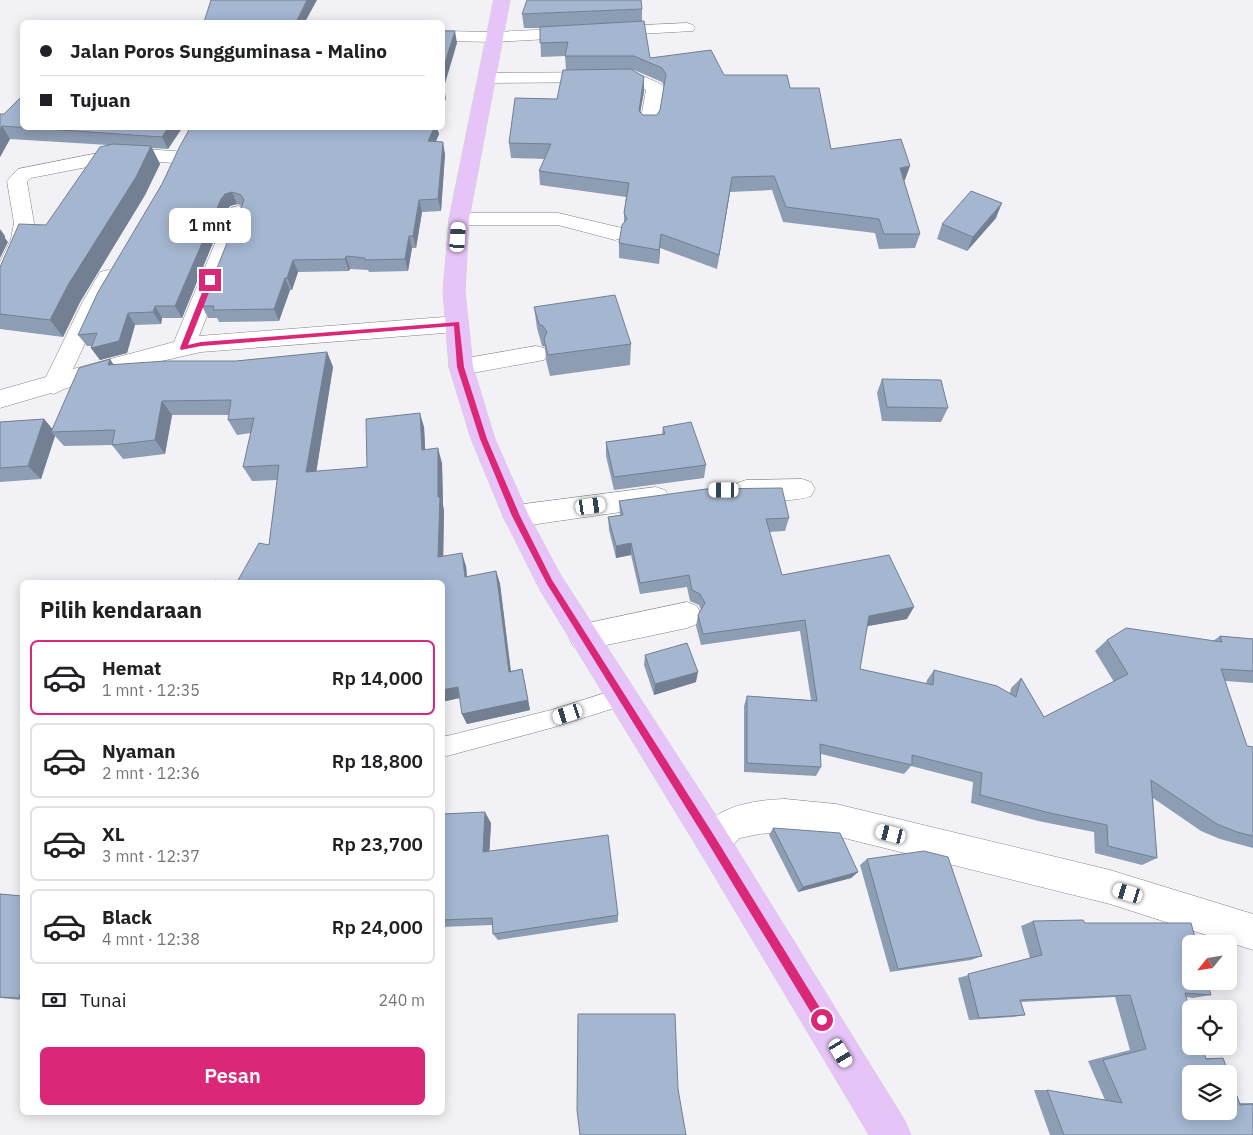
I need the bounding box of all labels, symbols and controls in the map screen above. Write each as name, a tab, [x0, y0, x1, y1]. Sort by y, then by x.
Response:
text: Jalan Poros Sungguminasa - Malino	[70, 39, 387, 63]
text: Tujuan	[70, 88, 130, 112]
callout: 1 mnt	[169, 208, 251, 242]
text: 1 mnt	[189, 215, 231, 235]
car	[449, 222, 466, 252]
route end	[199, 269, 221, 291]
car	[709, 483, 739, 498]
car	[575, 496, 606, 516]
text: Pilih kendaraan	[40, 595, 202, 624]
icon: car	[42, 655, 87, 700]
text: Hemat	[102, 656, 161, 680]
text: Rp 14,000	[332, 666, 423, 690]
text: 1 mnt · 12:35	[102, 680, 200, 700]
car	[551, 702, 584, 726]
icon: car	[42, 738, 87, 783]
text: Nyaman	[102, 739, 176, 763]
text: Rp 18,800	[332, 749, 423, 773]
text: 2 mnt · 12:36	[102, 763, 200, 783]
icon: car	[42, 821, 87, 866]
text: XL	[102, 822, 125, 846]
car	[874, 823, 907, 845]
text: Rp 23,700	[332, 832, 423, 856]
text: 3 mnt · 12:37	[102, 846, 200, 866]
car	[1111, 881, 1144, 905]
icon: car	[42, 904, 87, 949]
text: Black	[102, 905, 152, 929]
text: Rp 24,000	[332, 915, 423, 939]
text: 4 mnt · 12:38	[102, 929, 200, 949]
north arrow	[1182, 935, 1238, 990]
map controls	[1182, 935, 1237, 1120]
icon: cash	[40, 986, 68, 1014]
text: Tunai	[80, 988, 126, 1012]
text: 240 m	[378, 990, 425, 1010]
button: locate	[1182, 1000, 1237, 1055]
route start	[811, 1009, 833, 1031]
car	[826, 1036, 855, 1070]
button: Pesan	[40, 1047, 425, 1105]
button: layers	[1182, 1065, 1237, 1120]

